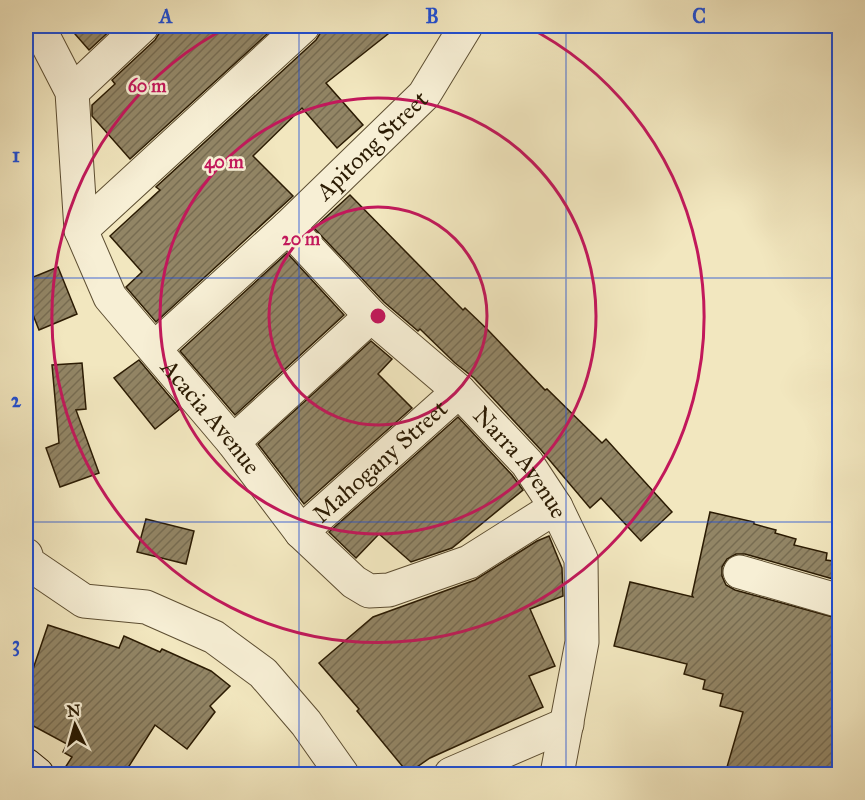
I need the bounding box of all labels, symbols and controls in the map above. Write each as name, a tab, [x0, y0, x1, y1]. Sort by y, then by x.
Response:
text: A	[157, 4, 173, 28]
text: B	[425, 4, 439, 28]
text: C	[692, 4, 706, 28]
text: 60 m	[128, 75, 167, 97]
street label: Apitong Street	[309, 84, 435, 207]
text: 1	[12, 143, 20, 167]
text: 40 m	[204, 151, 245, 174]
text: 20 m	[282, 228, 321, 250]
centre of rings	[368, 306, 388, 326]
street label: Acacia Avenue	[154, 352, 267, 480]
text: 2	[11, 388, 22, 412]
street label: Mahogany Street	[307, 393, 454, 529]
street label: Narra Avenue	[467, 400, 574, 523]
text: 3	[12, 632, 20, 657]
north arrow	[45, 695, 105, 755]
text: N	[66, 700, 82, 721]

